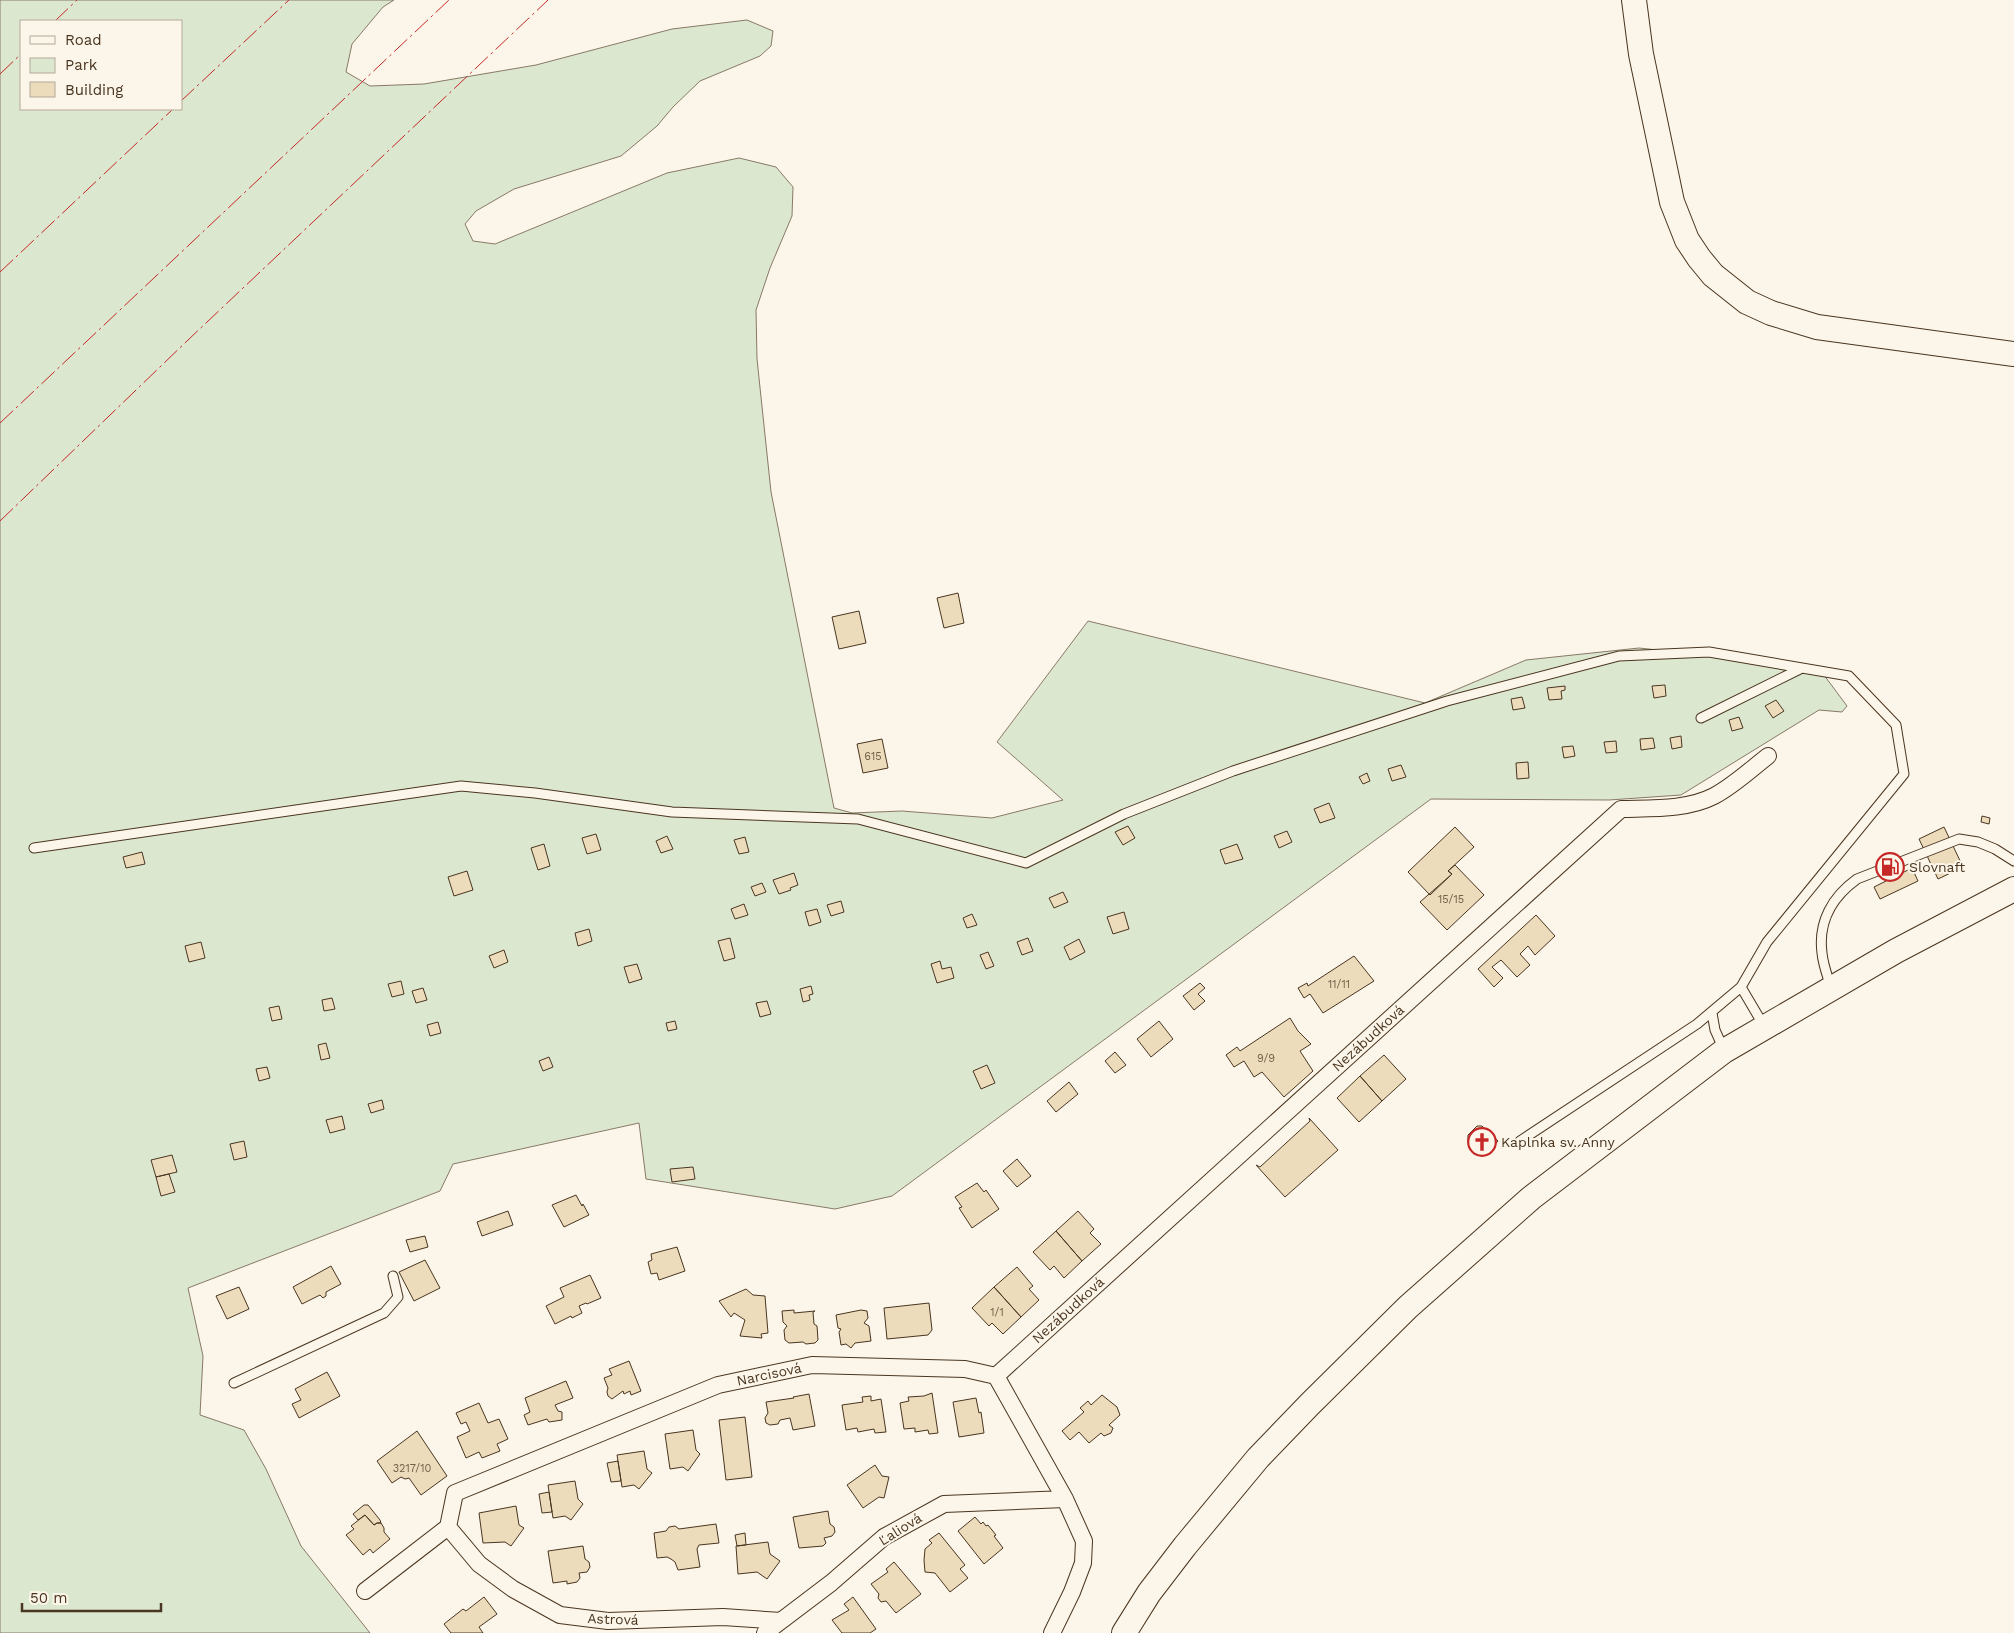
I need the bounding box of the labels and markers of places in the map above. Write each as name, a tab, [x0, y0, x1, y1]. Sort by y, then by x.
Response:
fuel station icon: Slovnaft	[1875, 852, 1905, 882]
place label: Slovnaft	[1909, 859, 1965, 875]
church icon: Kaplnka sv. Anny	[1467, 1127, 1497, 1157]
place label: Kaplnka sv. Anny	[1501, 1134, 1616, 1150]

